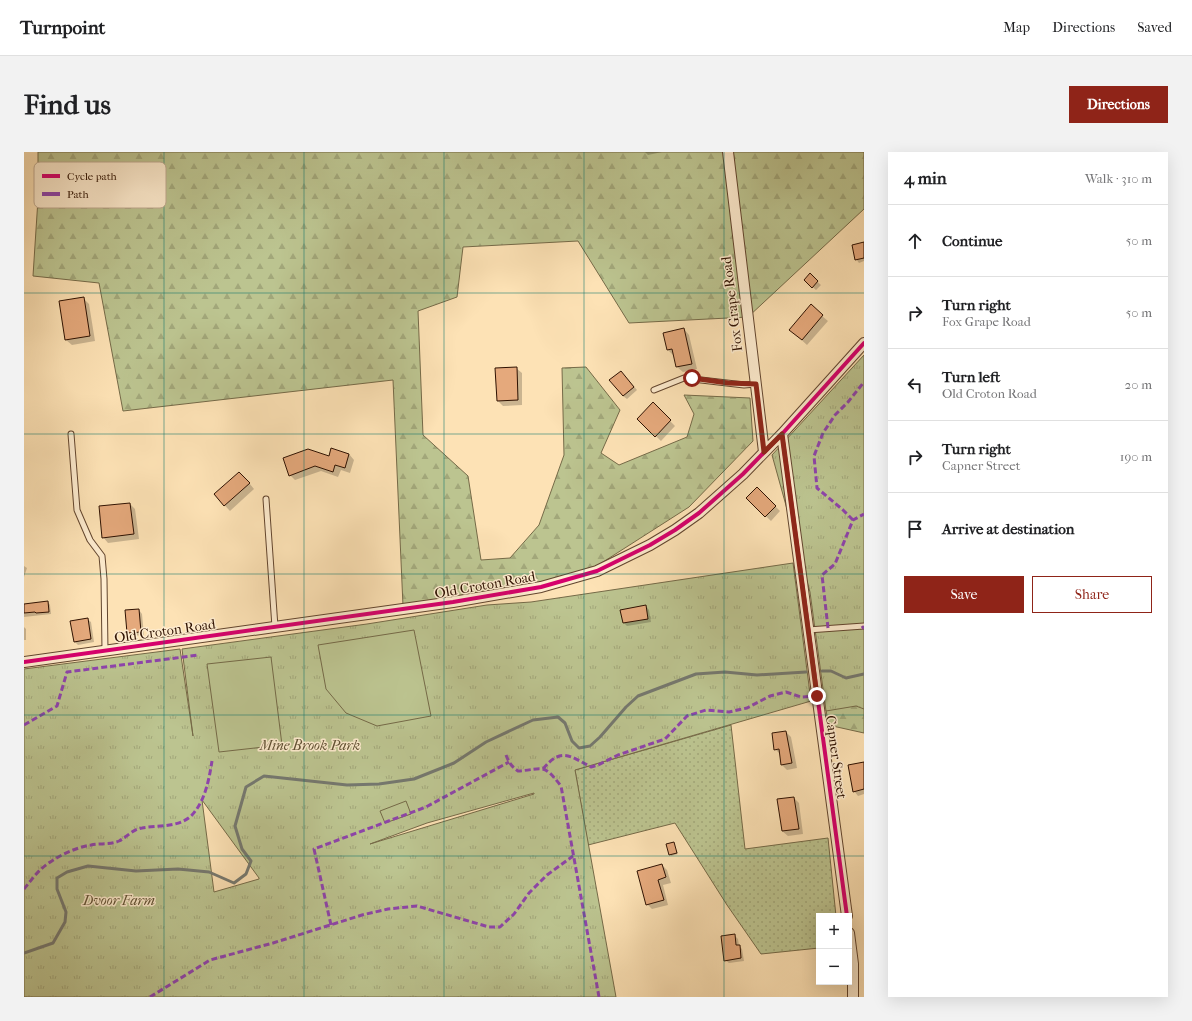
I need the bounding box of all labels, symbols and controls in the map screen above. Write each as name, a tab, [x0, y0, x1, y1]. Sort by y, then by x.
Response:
text: Turnpoint	[20, 17, 105, 39]
text: Map	[1003, 19, 1030, 36]
text: Directions	[1052, 19, 1115, 36]
text: Saved	[1137, 19, 1172, 36]
button: Directions	[1069, 86, 1168, 123]
text: Find us	[24, 88, 111, 121]
legend	[34, 162, 166, 208]
text: 4 min	[904, 168, 947, 188]
text: Cycle path	[67, 170, 118, 183]
text: Walk · 310 m	[1085, 171, 1152, 186]
text: Path	[67, 188, 90, 201]
icon: ahead	[904, 230, 926, 252]
text: Continue	[942, 232, 1002, 250]
text: 50 m	[1126, 233, 1152, 248]
street label: Fox Grape Road	[718, 255, 746, 352]
text: Turn right	[942, 296, 1011, 314]
icon: right	[904, 302, 926, 324]
text: 50 m	[1126, 305, 1152, 320]
text: Fox Grape Road	[942, 314, 1031, 329]
text: Turn left	[942, 368, 1000, 386]
route start	[683, 369, 701, 387]
icon: left	[904, 374, 926, 396]
text: 20 m	[1125, 377, 1152, 392]
text: Old Croton Road	[942, 386, 1037, 401]
text: Turn right	[942, 440, 1011, 458]
icon: right	[904, 446, 926, 468]
text: 190 m	[1120, 449, 1152, 464]
text: Capner Street	[942, 458, 1020, 473]
icon: arrive	[904, 518, 926, 540]
text: Arrive at destination	[942, 520, 1074, 538]
street label: Old Croton Road	[433, 568, 537, 602]
button: Save	[904, 576, 1024, 613]
button: Share	[1032, 576, 1152, 613]
street label: Old Croton Road	[113, 615, 217, 647]
route end	[808, 687, 826, 705]
street label: Capner Street	[822, 714, 850, 800]
park label: Mine Brook Park	[259, 737, 360, 754]
park label: Dvoor Farm	[82, 892, 155, 909]
map controls	[816, 913, 852, 985]
button: +	[816, 913, 852, 949]
button: −	[816, 949, 852, 985]

